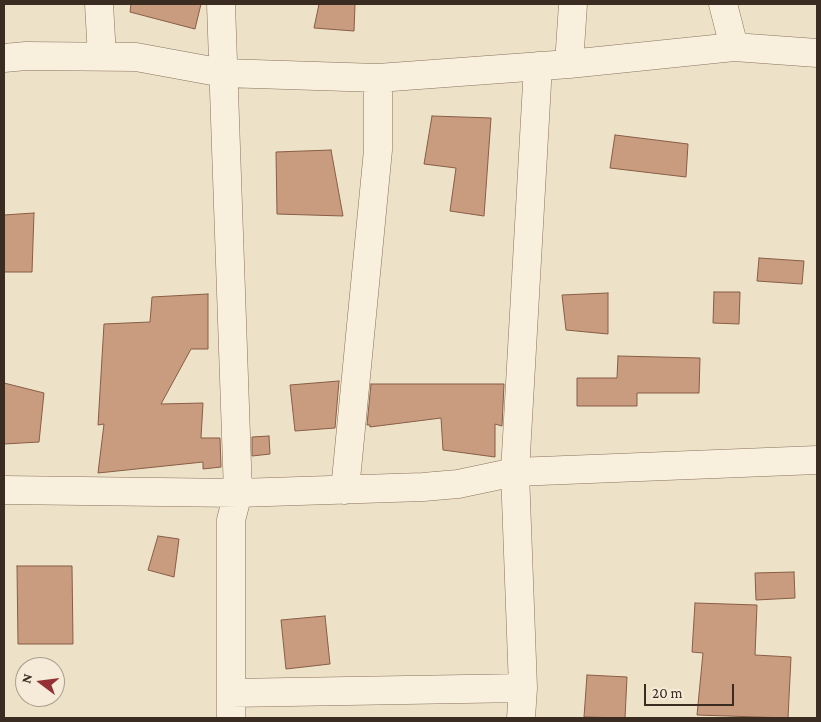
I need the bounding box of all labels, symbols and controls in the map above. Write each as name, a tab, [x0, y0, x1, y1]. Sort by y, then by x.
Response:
north arrow	[15, 657, 65, 707]
text: N	[18, 672, 35, 685]
scale bar	[646, 674, 736, 706]
text: 20 m	[652, 685, 683, 701]

